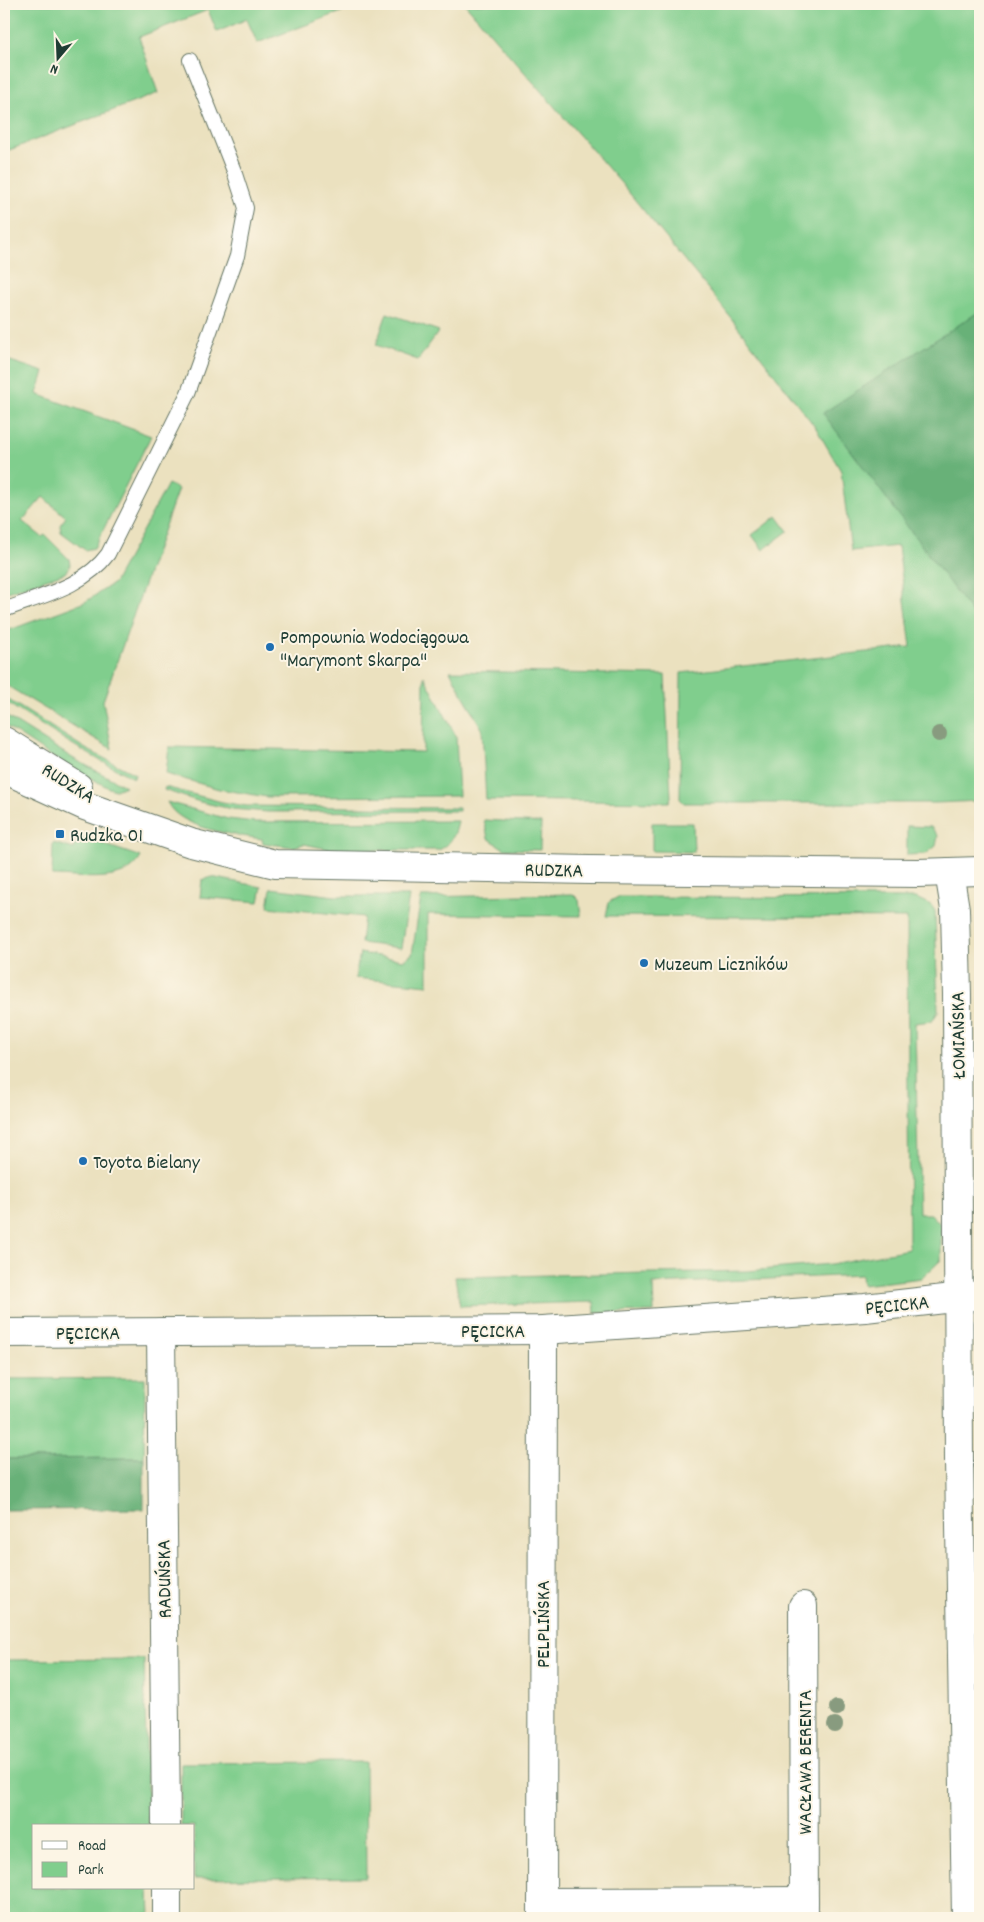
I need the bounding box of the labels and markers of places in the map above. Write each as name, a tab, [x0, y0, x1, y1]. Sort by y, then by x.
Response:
place label: Pompownia Wodociągowa "Marymont Skarpa"	[280, 625, 469, 676]
marker: Pompownia Wodociągowa "Marymont Skarpa"	[264, 641, 276, 653]
place label: Rudzka 01	[70, 823, 143, 851]
marker: Rudzka 01	[54, 828, 66, 840]
place label: Muzeum Liczników	[654, 952, 788, 980]
marker: Muzeum Liczników	[638, 957, 650, 969]
place label: Toyota Bielany	[93, 1150, 201, 1178]
marker: Toyota Bielany	[77, 1155, 89, 1167]

